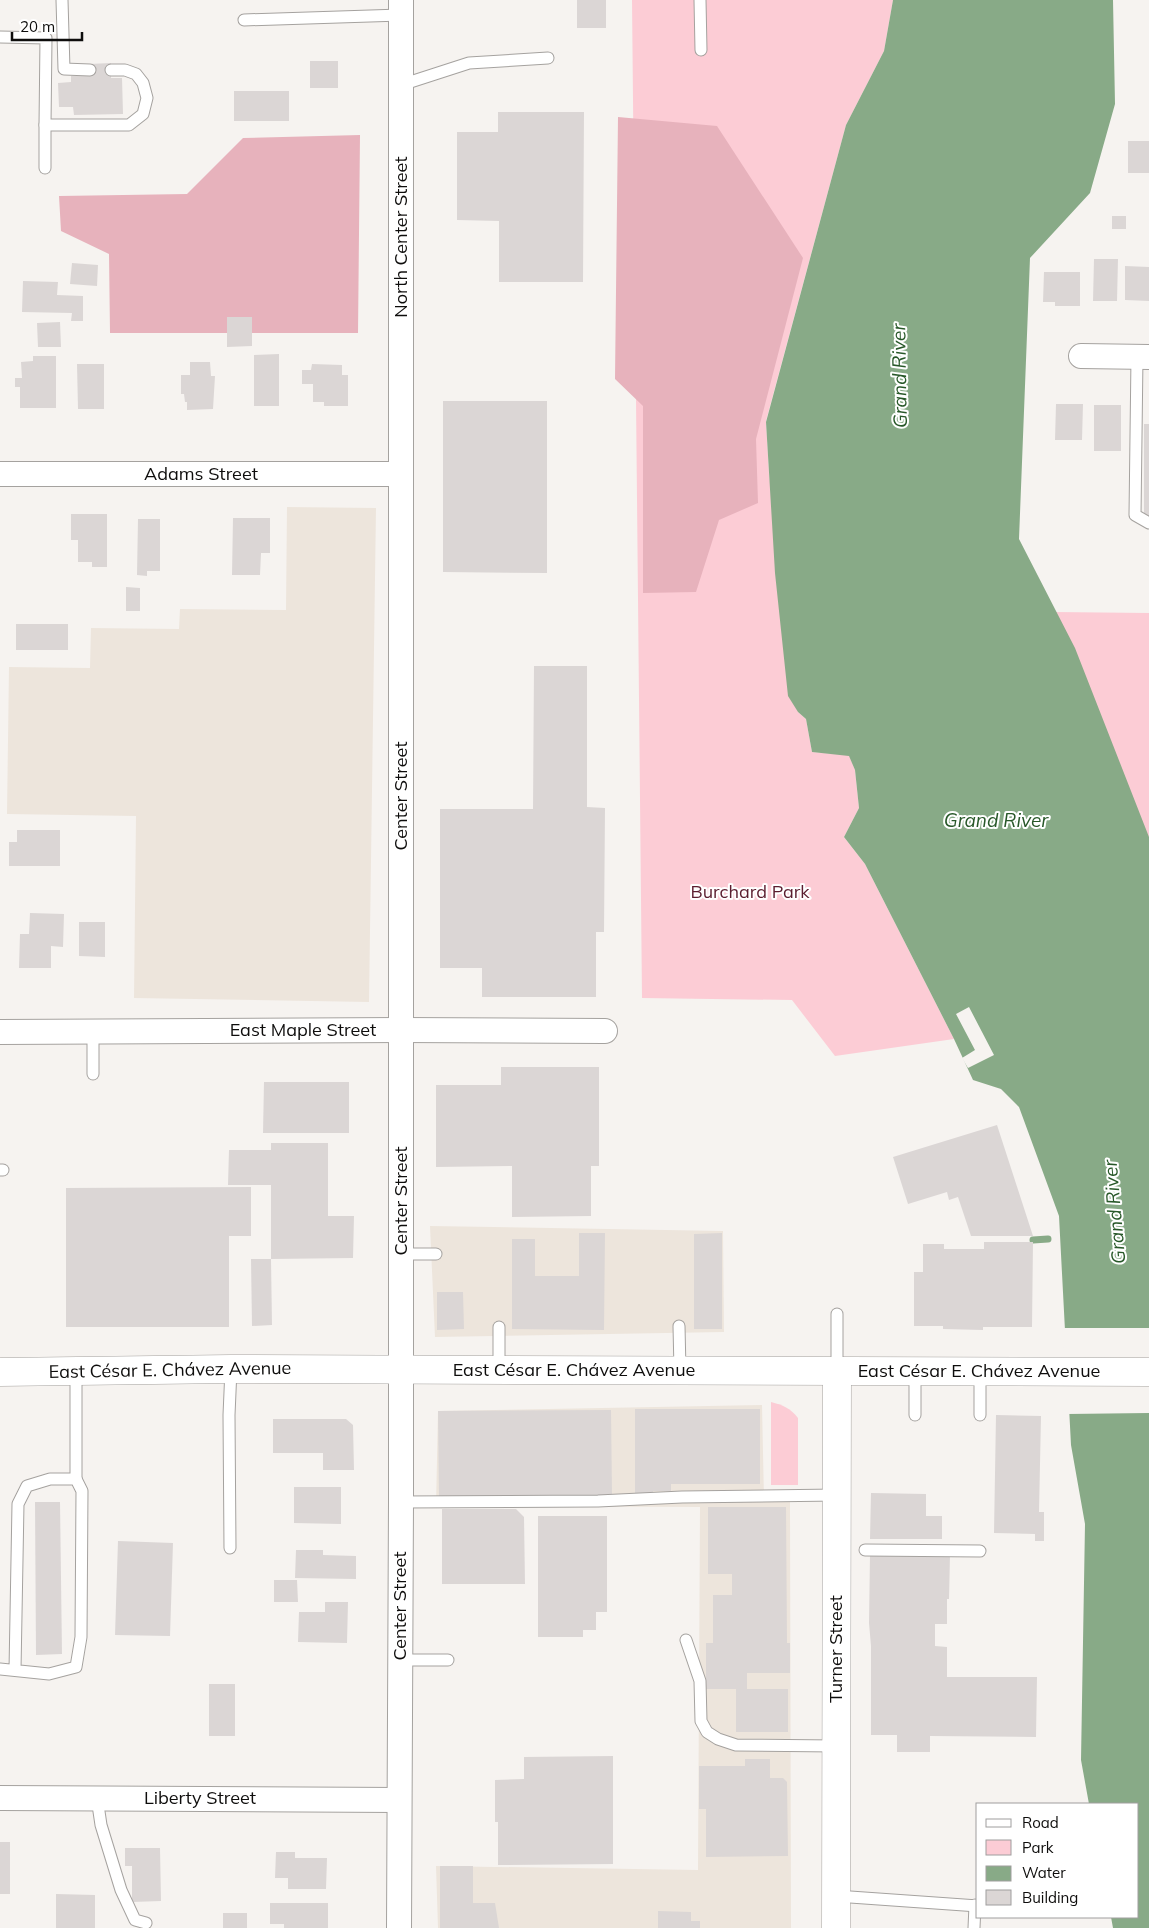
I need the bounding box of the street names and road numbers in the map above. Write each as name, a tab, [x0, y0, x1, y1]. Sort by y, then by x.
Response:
street label: North Center Street	[389, 156, 412, 318]
street label: Adams Street	[144, 462, 258, 485]
street label: Center Street	[389, 741, 412, 851]
street label: East Maple Street	[230, 1018, 376, 1041]
street label: Center Street	[389, 1146, 412, 1256]
street label: East César E. Chávez Avenue	[48, 1356, 292, 1383]
street label: East César E. Chávez Avenue	[453, 1358, 695, 1381]
street label: East César E. Chávez Avenue	[858, 1359, 1100, 1382]
street label: Center Street	[388, 1551, 411, 1661]
street label: Turner Street	[824, 1595, 847, 1703]
street label: Liberty Street	[144, 1786, 256, 1809]

